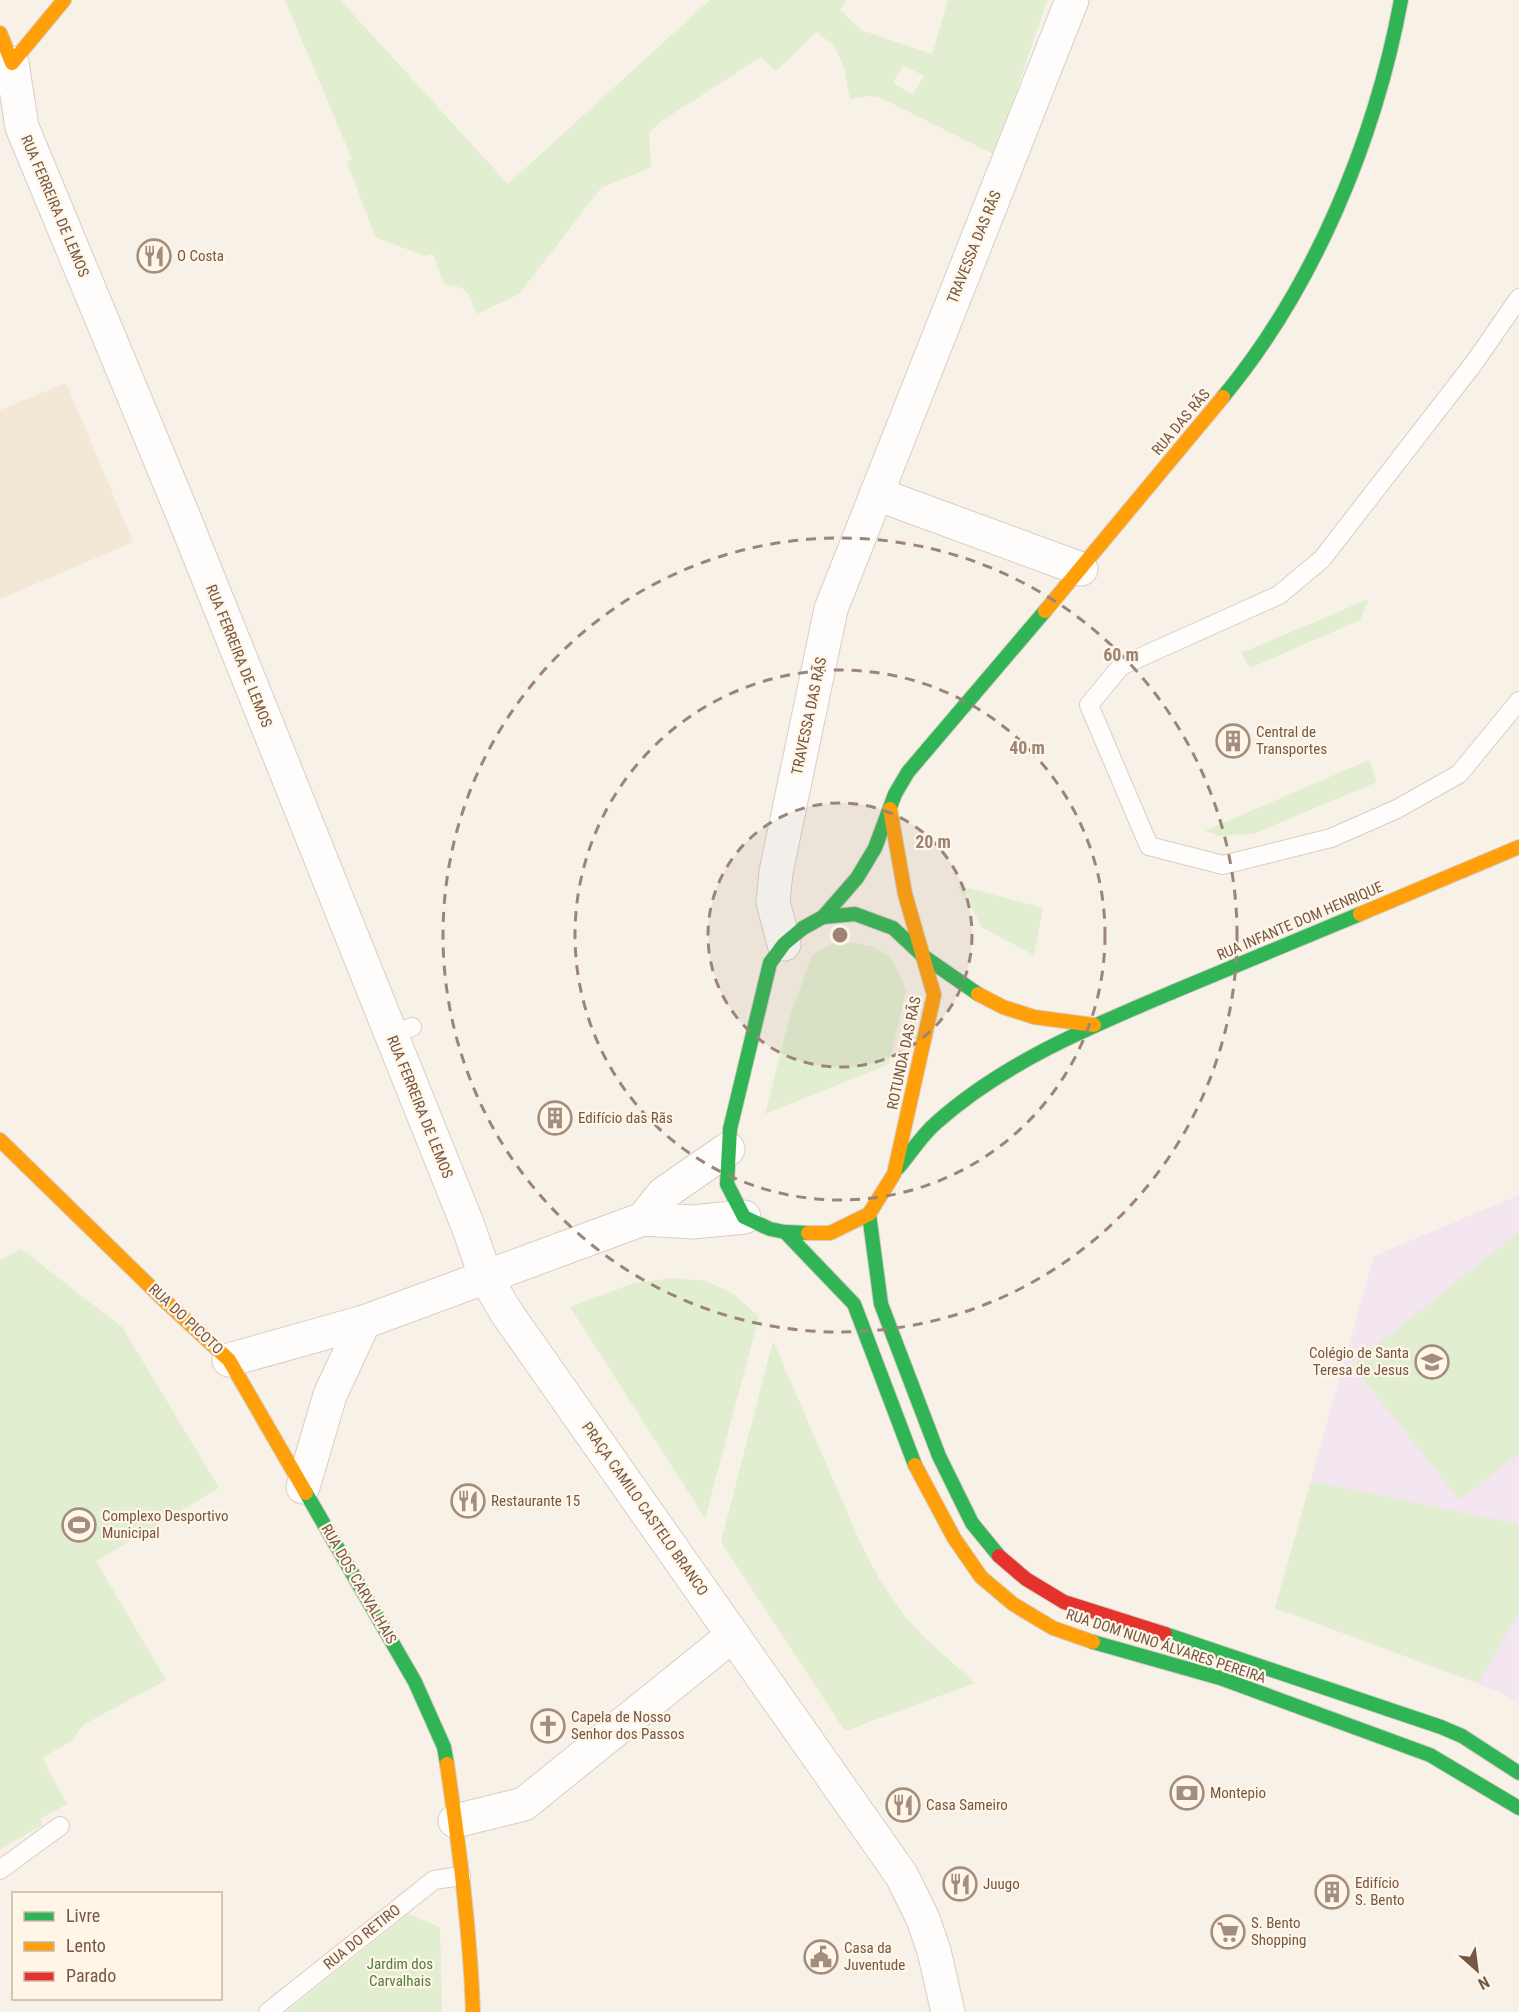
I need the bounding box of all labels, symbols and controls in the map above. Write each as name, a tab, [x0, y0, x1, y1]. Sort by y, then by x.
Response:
street label: RUA FERREIRA DE LEMOS	[17, 132, 93, 280]
street label: TRAVESSA DAS RÃS	[943, 188, 1005, 306]
restaurant icon: O Costa	[136, 238, 172, 274]
place label: O Costa	[177, 247, 224, 265]
street label: RUA DAS RÃS	[1148, 385, 1214, 459]
street label: RUA FERREIRA DE LEMOS	[202, 582, 276, 730]
text: 60 m	[1103, 644, 1139, 665]
street label: TRAVESSA DAS RÃS	[788, 655, 830, 777]
building icon: Central de Transportes	[1215, 723, 1251, 759]
place label: Central de Transportes	[1256, 723, 1327, 758]
text: 40 m	[1009, 737, 1045, 758]
text: 20 m	[915, 831, 951, 852]
street label: RUA INFANTE DOM HENRIQUE	[1214, 878, 1386, 964]
centre of rings	[830, 925, 850, 945]
street label: ROTUNDA DAS RÃS	[883, 994, 925, 1111]
street label: RUA FERREIRA DE LEMOS	[383, 1033, 457, 1181]
building icon: Edifício das Rãs	[537, 1100, 573, 1136]
place label: Edifício das Rãs	[578, 1109, 673, 1127]
street label: RUA DO PICOTO	[145, 1280, 227, 1358]
place label: Colégio de Santa Teresa de Jesus	[1309, 1344, 1409, 1379]
school or university icon: Colégio de Santa Teresa de Jesus	[1414, 1344, 1450, 1380]
street label: PRAÇA CAMILO CASTELO BRANCO	[578, 1419, 712, 1599]
restaurant icon: Restaurante 15	[450, 1483, 486, 1519]
place label: Restaurante 15	[491, 1492, 580, 1510]
sports icon: Complexo Desportivo Municipal	[61, 1507, 97, 1543]
place label: Complexo Desportivo Municipal	[102, 1507, 229, 1542]
street label: RUA DOS CARVALHAIS	[317, 1521, 401, 1647]
street label: RUA DOM NUNO ÁLVARES PEREIRA	[1064, 1605, 1269, 1687]
church icon: Capela de Nosso Senhor dos Passos	[530, 1708, 566, 1744]
place label: Capela de Nosso Senhor dos Passos	[571, 1708, 685, 1743]
bank icon: Montepio	[1169, 1775, 1205, 1811]
place label: Montepio	[1210, 1784, 1266, 1802]
restaurant icon: Casa Sameiro	[885, 1787, 921, 1823]
place label: Casa Sameiro	[926, 1796, 1008, 1814]
restaurant icon: Juugo	[942, 1866, 978, 1902]
building icon: Edifício S. Bento	[1314, 1874, 1350, 1910]
place label: Edifício S. Bento	[1355, 1874, 1404, 1909]
place label: Juugo	[983, 1875, 1020, 1893]
legend	[12, 1892, 222, 2000]
street label: RUA DO RETIRO	[320, 1901, 404, 1973]
text: Livre	[66, 1905, 100, 1926]
supermarket icon: S. Bento Shopping	[1210, 1914, 1246, 1950]
place label: S. Bento Shopping	[1251, 1914, 1306, 1949]
text: Lento	[66, 1935, 106, 1956]
public building icon: Casa da Juventude	[803, 1939, 839, 1975]
place label: Casa da Juventude	[844, 1939, 905, 1974]
north arrow	[1447, 1940, 1507, 2000]
park label: Jardim dos Carvalhais	[367, 1955, 433, 1990]
text: Parado	[66, 1965, 116, 1986]
text: N	[1475, 1972, 1493, 1993]

